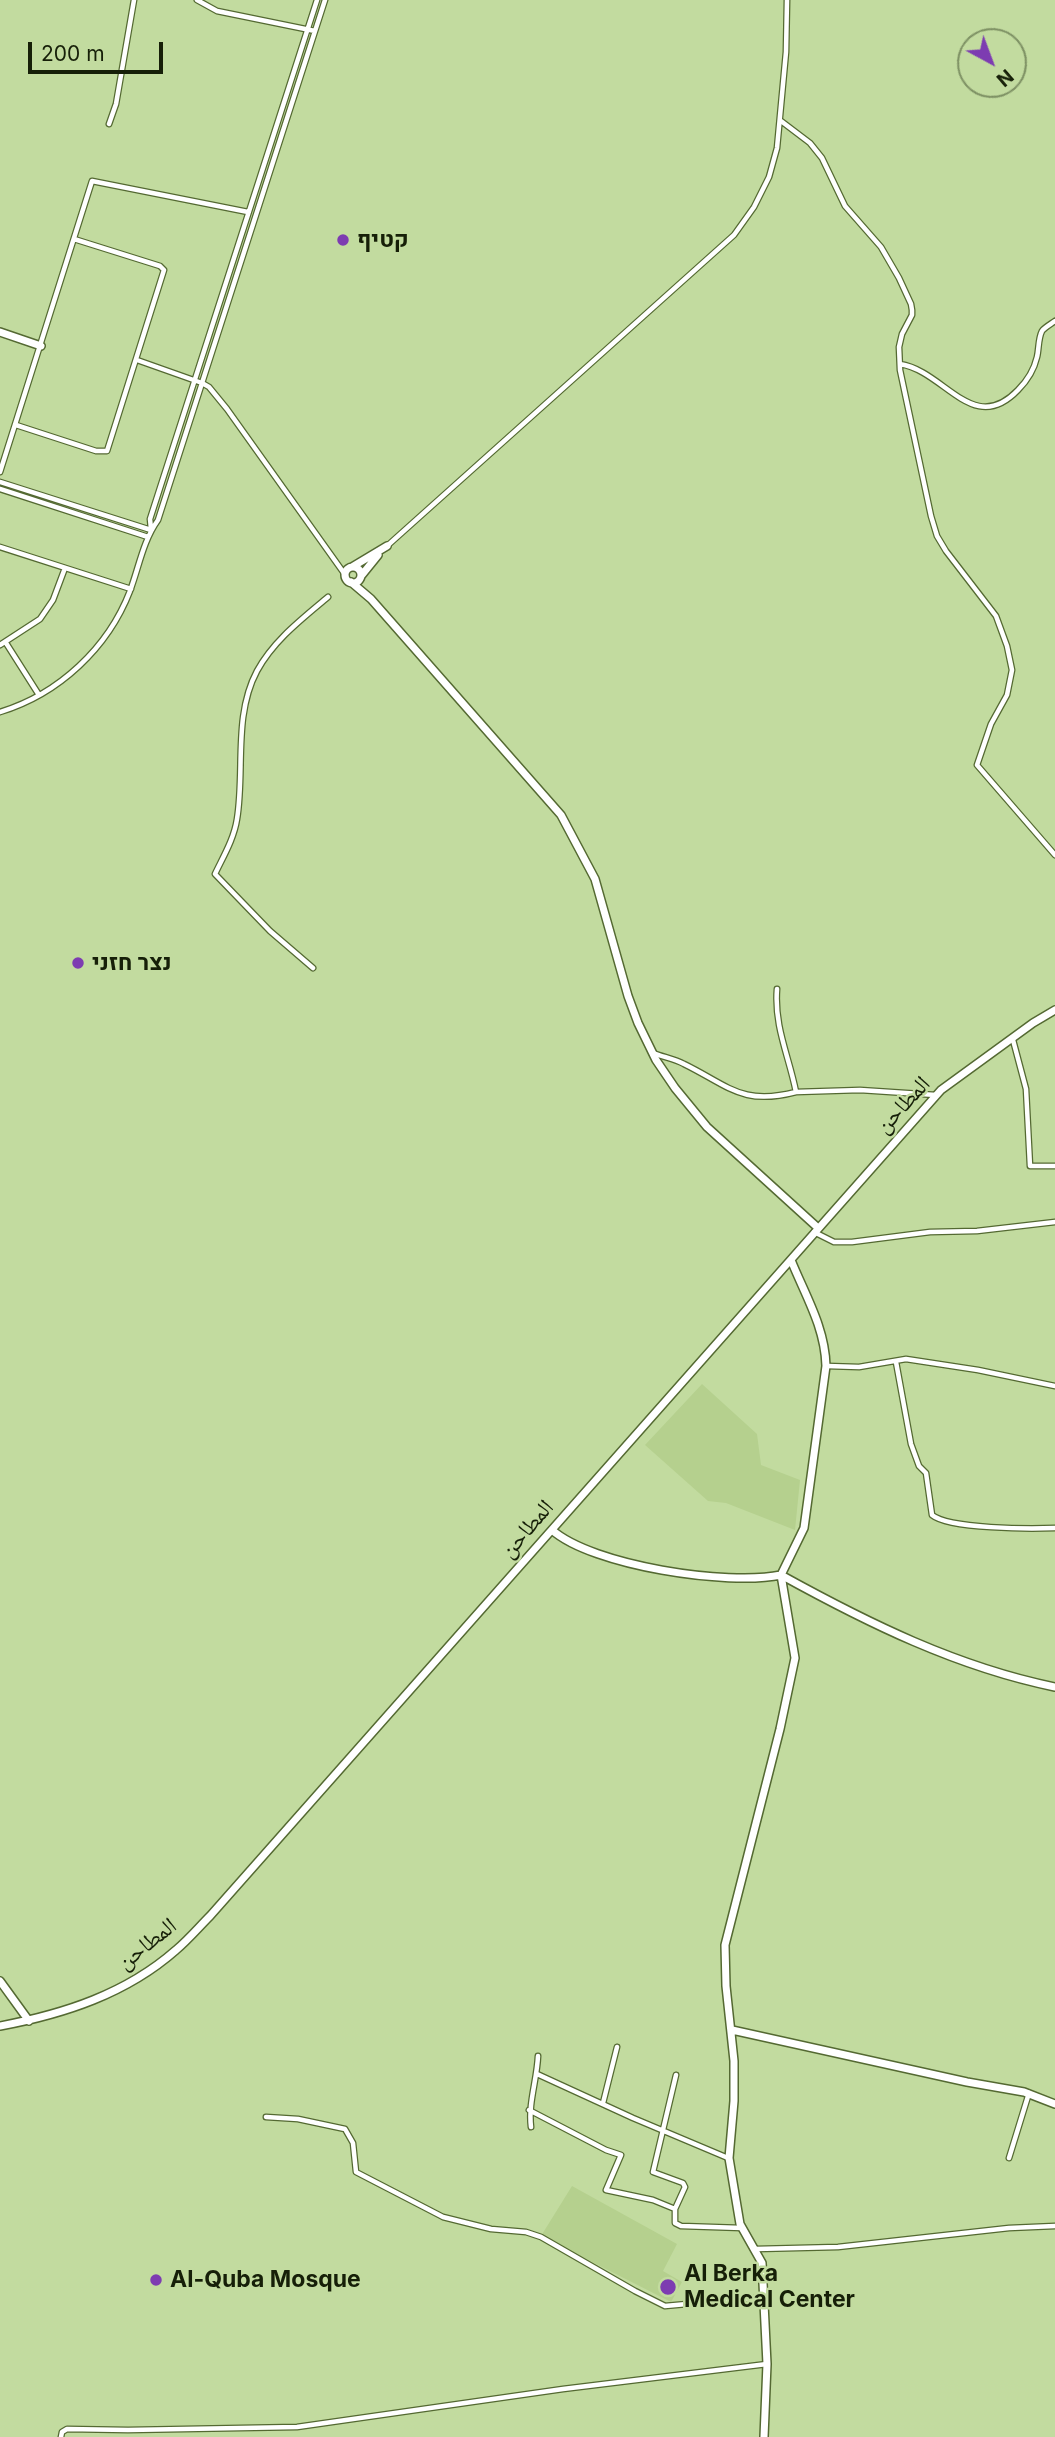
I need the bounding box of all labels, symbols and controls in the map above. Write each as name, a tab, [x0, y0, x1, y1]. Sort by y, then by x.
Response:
scale bar	[32, 28, 166, 72]
north arrow	[957, 28, 1027, 98]
text: 200 m	[41, 41, 105, 66]
text: N	[992, 64, 1018, 91]
place label: קטיף	[357, 226, 409, 254]
marker: קטיף	[335, 232, 351, 248]
place label: נצר חזני	[92, 949, 172, 977]
marker: נצר חזני	[70, 955, 86, 971]
street label: المطاحن	[870, 1071, 936, 1139]
street label: المطاحن	[494, 1494, 560, 1564]
street label: المطاحن	[112, 1912, 182, 1976]
place label: Al Berka Medical Center	[684, 2260, 855, 2314]
place label: Al-Quba Mosque	[170, 2266, 361, 2294]
marker: Al-Quba Mosque	[148, 2272, 164, 2288]
marker: Al Berka Medical Center	[658, 2277, 678, 2297]

